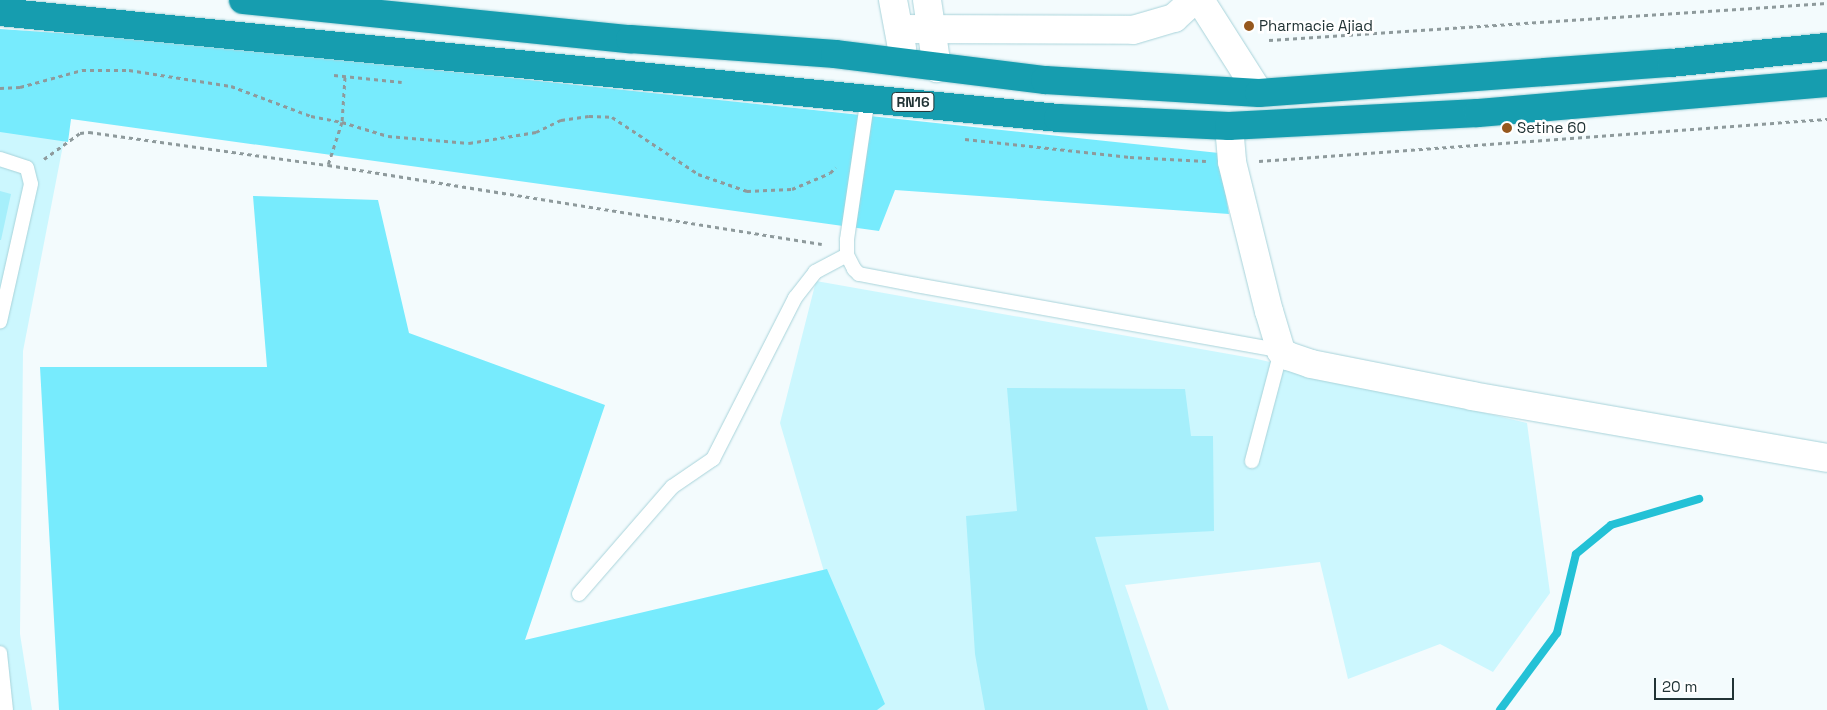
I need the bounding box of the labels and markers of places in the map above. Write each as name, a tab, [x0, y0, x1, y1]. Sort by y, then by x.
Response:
place label: Pharmacie Ajiad	[1259, 17, 1373, 35]
marker: Pharmacie Ajiad	[1243, 20, 1255, 32]
place label: Setine 60	[1517, 119, 1586, 137]
marker: Setine 60	[1501, 122, 1513, 134]

